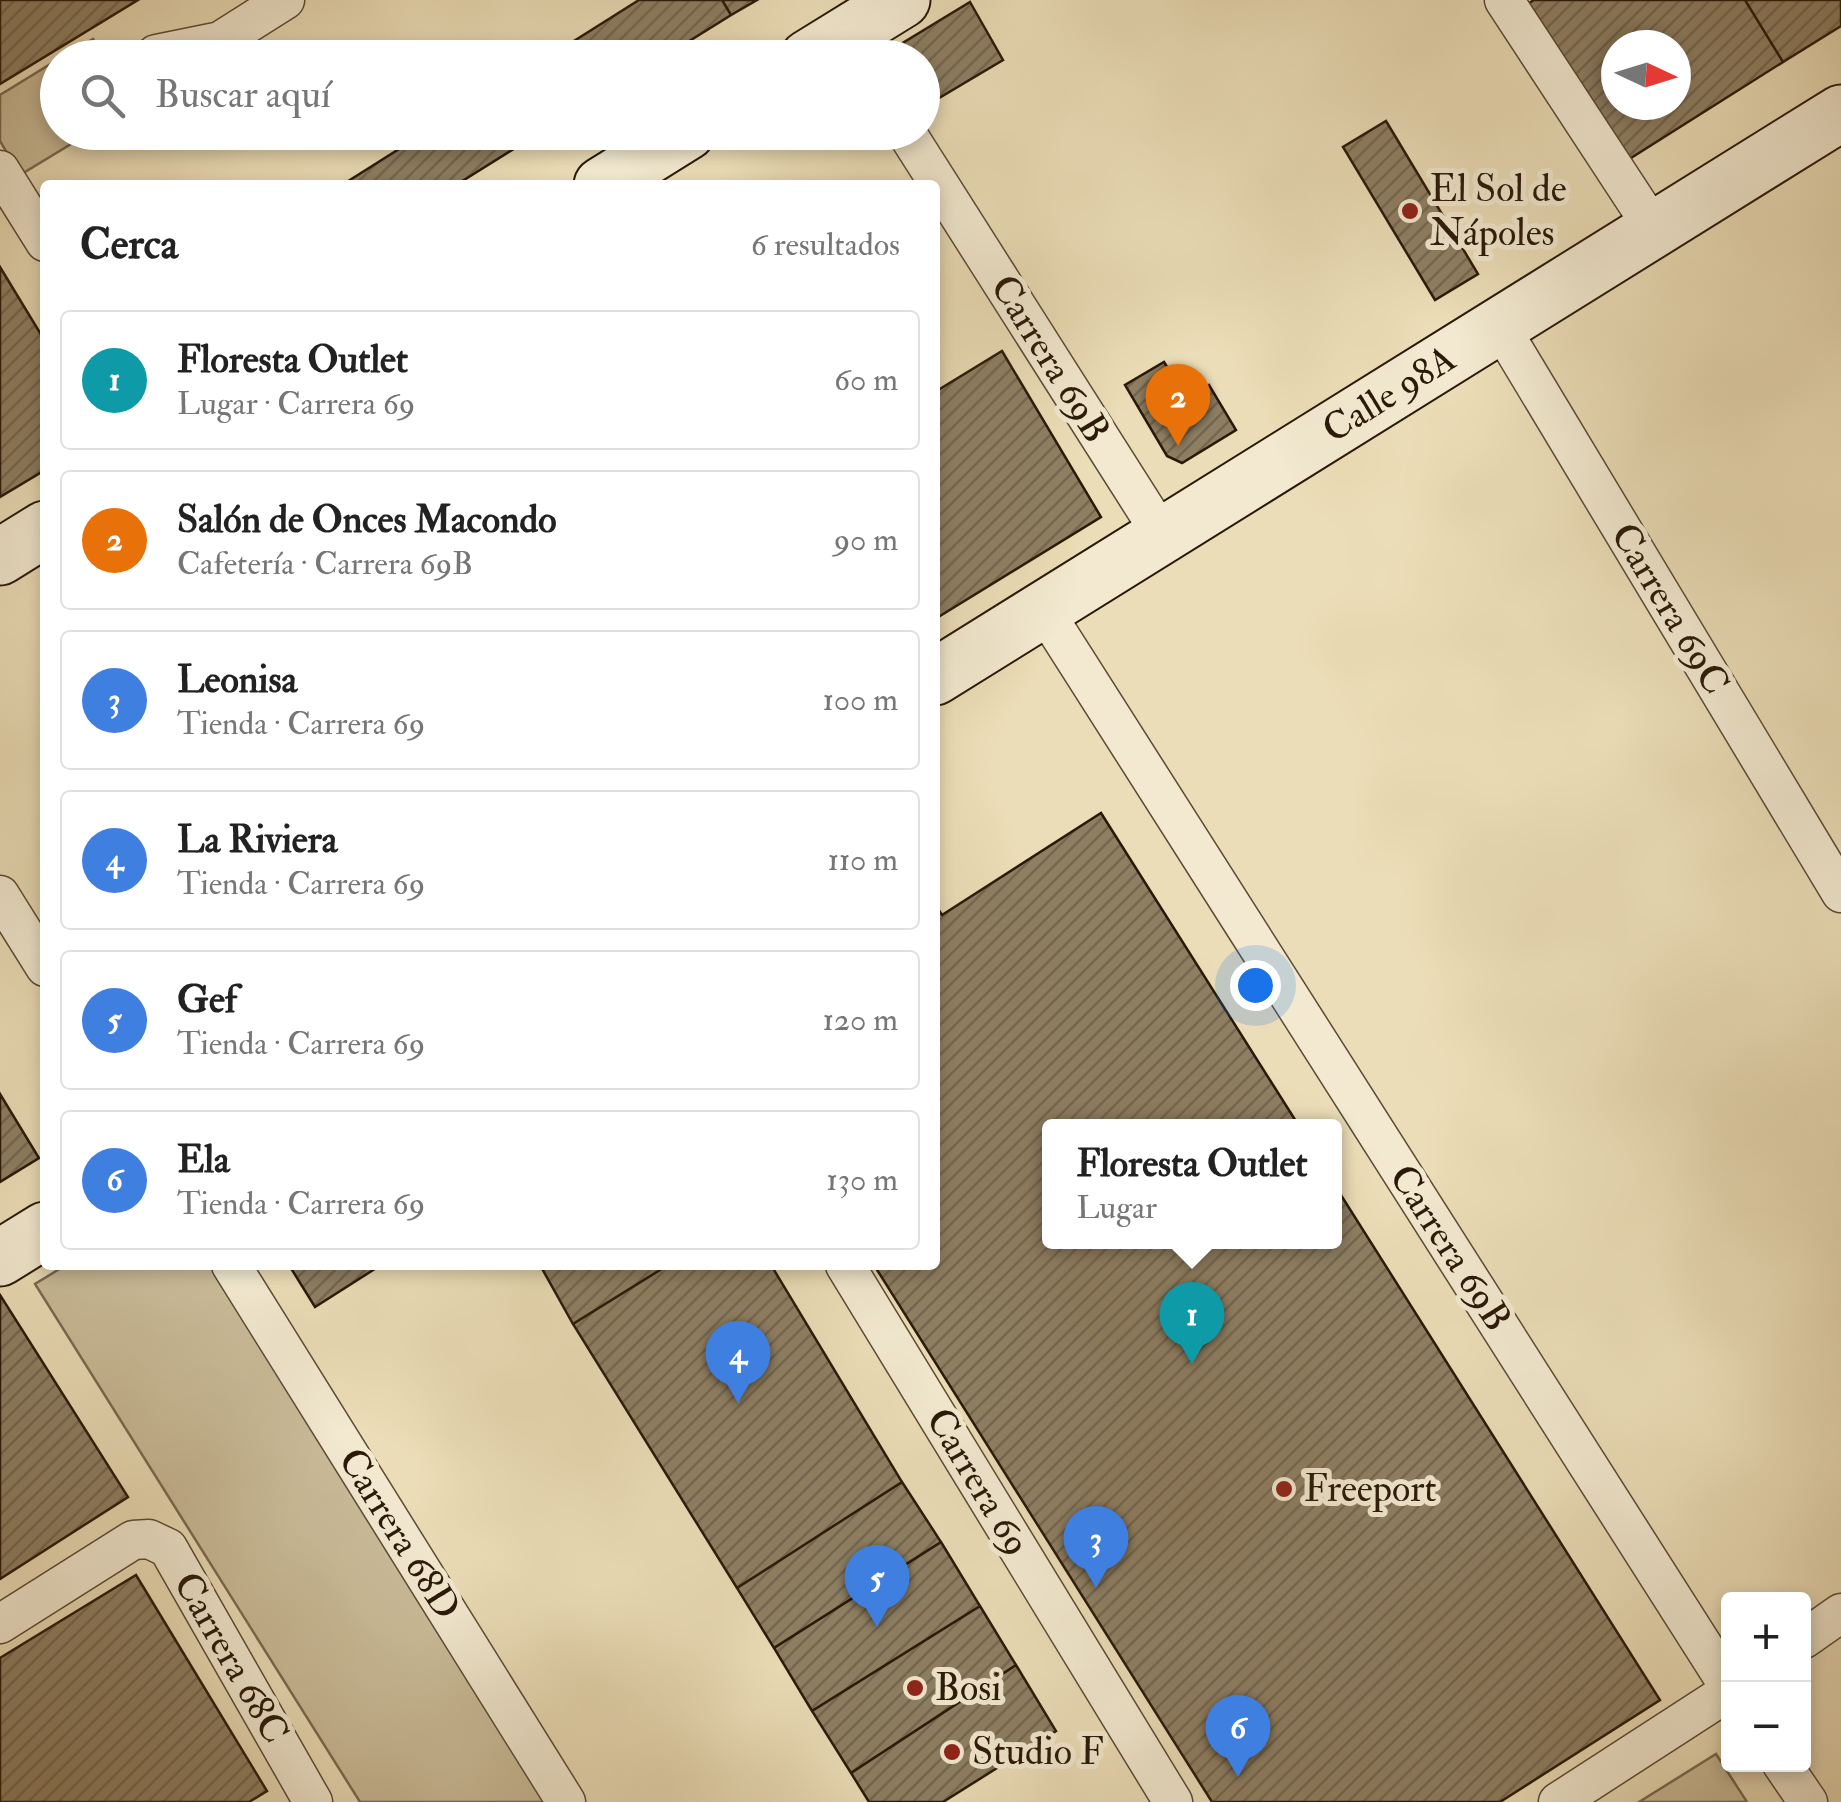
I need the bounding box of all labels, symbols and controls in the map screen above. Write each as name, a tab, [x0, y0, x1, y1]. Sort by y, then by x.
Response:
north arrow	[1601, 30, 1691, 120]
search box	[40, 40, 940, 150]
icon: search	[75, 68, 130, 123]
text: Buscar aquí	[155, 71, 331, 119]
place label: El Sol de Nápoles	[1430, 165, 1567, 257]
marker: El Sol de Nápoles	[1399, 200, 1421, 222]
text: Cerca	[80, 219, 178, 271]
text: 6 resultados	[751, 225, 900, 265]
street label: Carrera 69B	[980, 266, 1120, 452]
street label: Calle 98A	[1314, 335, 1465, 454]
text: Floresta Outlet	[177, 336, 408, 384]
text: 1	[109, 360, 120, 400]
text: 60 m	[834, 360, 898, 400]
pin: 2	[1146, 364, 1210, 446]
text: Lugar · Carrera 69	[177, 384, 415, 424]
text: Salón de Onces Macondo	[177, 496, 557, 544]
street label: Carrera 69C	[1600, 515, 1740, 703]
text: 2	[106, 520, 123, 560]
text: 90 m	[834, 520, 898, 560]
text: Cafetería · Carrera 69B	[177, 544, 473, 584]
text: Leonisa	[177, 656, 297, 704]
text: 3	[108, 680, 121, 720]
text: 100 m	[822, 680, 898, 720]
text: Tienda · Carrera 69	[177, 704, 425, 744]
text: La Riviera	[177, 816, 337, 864]
text: 4	[106, 840, 123, 880]
text: 110 m	[827, 840, 898, 880]
text: Tienda · Carrera 69	[177, 864, 425, 904]
your location	[1230, 960, 1281, 1011]
text: Gef	[177, 976, 237, 1024]
text: 5	[107, 1000, 122, 1040]
text: 120 m	[822, 1000, 898, 1040]
text: Tienda · Carrera 69	[177, 1024, 425, 1064]
popup	[1042, 1119, 1342, 1249]
text: Ela	[177, 1136, 230, 1184]
text: Floresta Outlet	[1076, 1140, 1308, 1188]
street label: Carrera 69B	[1378, 1156, 1522, 1340]
text: 6	[106, 1160, 123, 1200]
text: 130 m	[826, 1160, 898, 1200]
text: Tienda · Carrera 69	[177, 1184, 425, 1224]
text: Lugar	[1076, 1188, 1157, 1228]
pin: 1	[1160, 1282, 1224, 1364]
pin: 4	[706, 1320, 770, 1403]
street label: Carrera 69	[915, 1399, 1041, 1565]
street label: Carrera 68D	[327, 1439, 471, 1629]
place label: Freeport	[1304, 1465, 1437, 1513]
marker: Freeport	[1273, 1478, 1295, 1500]
pin: 3	[1064, 1506, 1128, 1588]
pin: 5	[844, 1544, 910, 1627]
street label: Carrera 68C	[163, 1564, 299, 1752]
map controls	[1721, 1592, 1811, 1772]
button: +	[1721, 1592, 1811, 1682]
place label: Bosi	[935, 1664, 1001, 1712]
marker: Bosi	[904, 1677, 926, 1699]
button: −	[1721, 1682, 1811, 1772]
pin: 6	[1206, 1694, 1270, 1777]
place label: Studio F	[972, 1728, 1104, 1776]
marker: Studio F	[941, 1741, 963, 1763]

